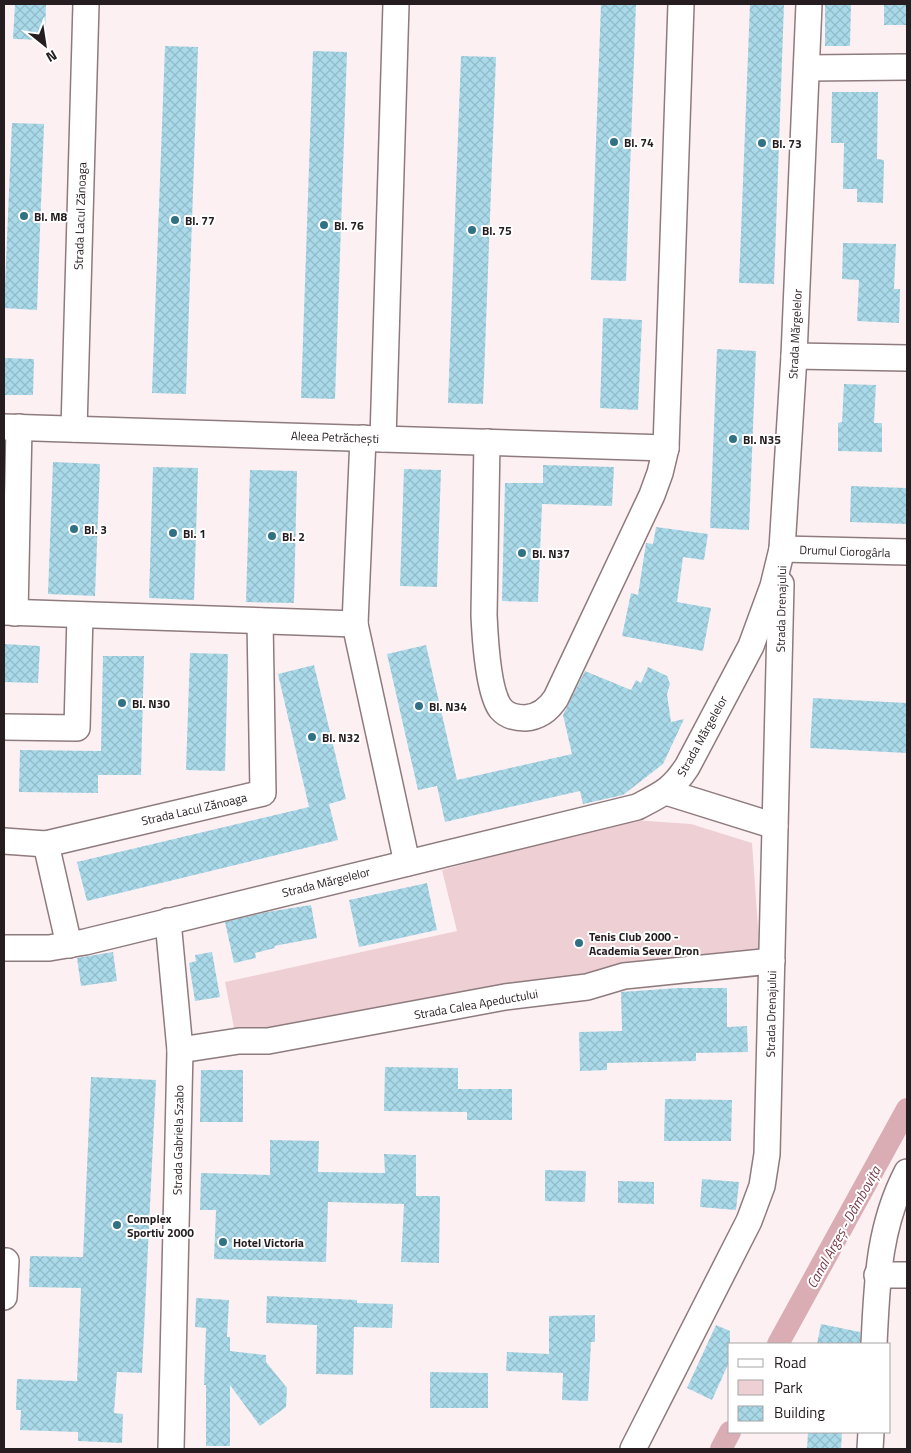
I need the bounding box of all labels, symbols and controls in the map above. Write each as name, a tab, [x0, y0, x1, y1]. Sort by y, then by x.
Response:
north arrow	[20, 20, 70, 70]
text: N	[42, 45, 61, 68]
place label: Bl. 74	[624, 133, 654, 152]
place label: Bl. 73	[772, 134, 802, 153]
marker: Bl. 74	[608, 136, 620, 148]
marker: Bl. 73	[756, 137, 768, 149]
street label: Strada Lacul Zănoaga	[69, 162, 91, 270]
place label: Bl. M8	[34, 207, 68, 226]
marker: Bl. M8	[18, 210, 30, 222]
place label: Bl. 77	[185, 211, 215, 230]
marker: Bl. 77	[169, 214, 181, 226]
place label: Bl. 76	[334, 216, 364, 235]
marker: Bl. 76	[318, 219, 330, 231]
place label: Bl. 75	[482, 221, 512, 240]
marker: Bl. 75	[466, 224, 478, 236]
street label: Strada Mărgelelor	[783, 288, 807, 380]
street label: Aleea Petrăchești	[291, 426, 379, 448]
place label: Bl. N35	[743, 430, 781, 449]
marker: Bl. N35	[727, 433, 739, 445]
place label: Bl. 3	[84, 520, 107, 539]
marker: Bl. 3	[68, 523, 80, 535]
place label: Bl. 1	[183, 524, 206, 543]
marker: Bl. 1	[167, 527, 179, 539]
place label: Bl. 2	[282, 527, 305, 546]
marker: Bl. 2	[266, 530, 278, 542]
street label: Drumul Ciorogârla	[799, 540, 891, 562]
place label: Bl. N37	[532, 544, 570, 563]
marker: Bl. N37	[516, 547, 528, 559]
street label: Strada Drenajului	[771, 565, 791, 653]
street label: Strada Mărgelelor	[672, 692, 732, 780]
place label: Bl. N30	[132, 694, 170, 713]
marker: Bl. N30	[116, 697, 128, 709]
place label: Bl. N34	[429, 697, 467, 716]
marker: Bl. N34	[413, 700, 425, 712]
place label: Bl. N32	[322, 728, 360, 747]
marker: Bl. N32	[306, 731, 318, 743]
street label: Strada Lacul Zănoaga	[139, 788, 249, 830]
street label: Strada Mărgelelor	[280, 862, 372, 902]
place label: Tenis Club 2000 - Academia Sever Dron	[589, 927, 699, 960]
marker: Tenis Club 2000 - Academia Sever Dron	[573, 937, 585, 949]
street label: Strada Drenajului	[761, 970, 781, 1058]
street label: Strada Calea Apeductului	[412, 984, 540, 1024]
street label: Strada Gabriela Szabo	[168, 1085, 188, 1195]
water label: Canal Argeș - Dâmbovița	[801, 1161, 886, 1292]
place label: Complex Sportiv 2000	[127, 1209, 194, 1242]
marker: Complex Sportiv 2000	[111, 1219, 123, 1231]
place label: Hotel Victoria	[233, 1233, 304, 1252]
marker: Hotel Victoria	[217, 1236, 229, 1248]
legend	[728, 1343, 891, 1433]
text: Road	[774, 1351, 806, 1374]
text: Park	[774, 1376, 803, 1399]
text: Building	[774, 1401, 825, 1424]

